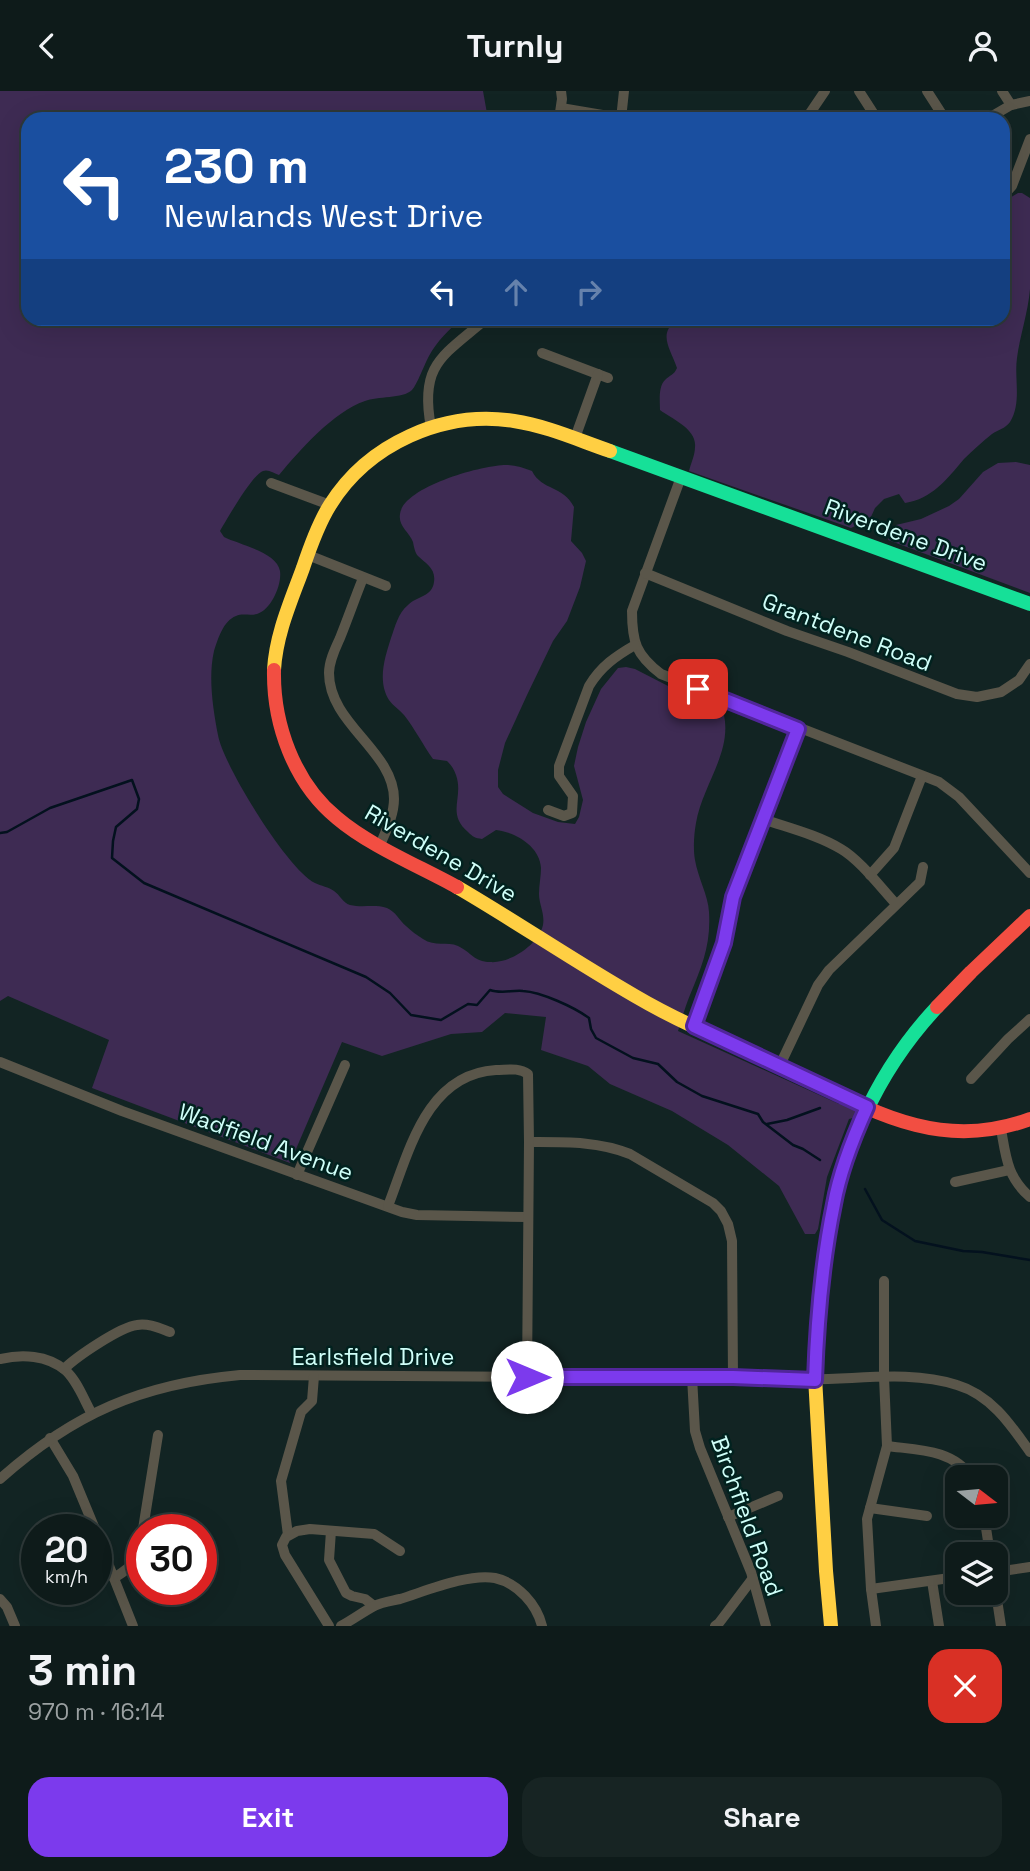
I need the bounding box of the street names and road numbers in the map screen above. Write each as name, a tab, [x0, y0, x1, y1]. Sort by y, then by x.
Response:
street label: Riverdene Drive	[820, 492, 992, 578]
street label: Grantdene Road	[758, 586, 936, 678]
street label: Riverdene Drive	[359, 797, 523, 909]
street label: Wadfield Avenue	[175, 1096, 357, 1188]
street label: Earlsfield Drive	[292, 1342, 454, 1372]
street label: Birchfield Road	[704, 1432, 790, 1600]

